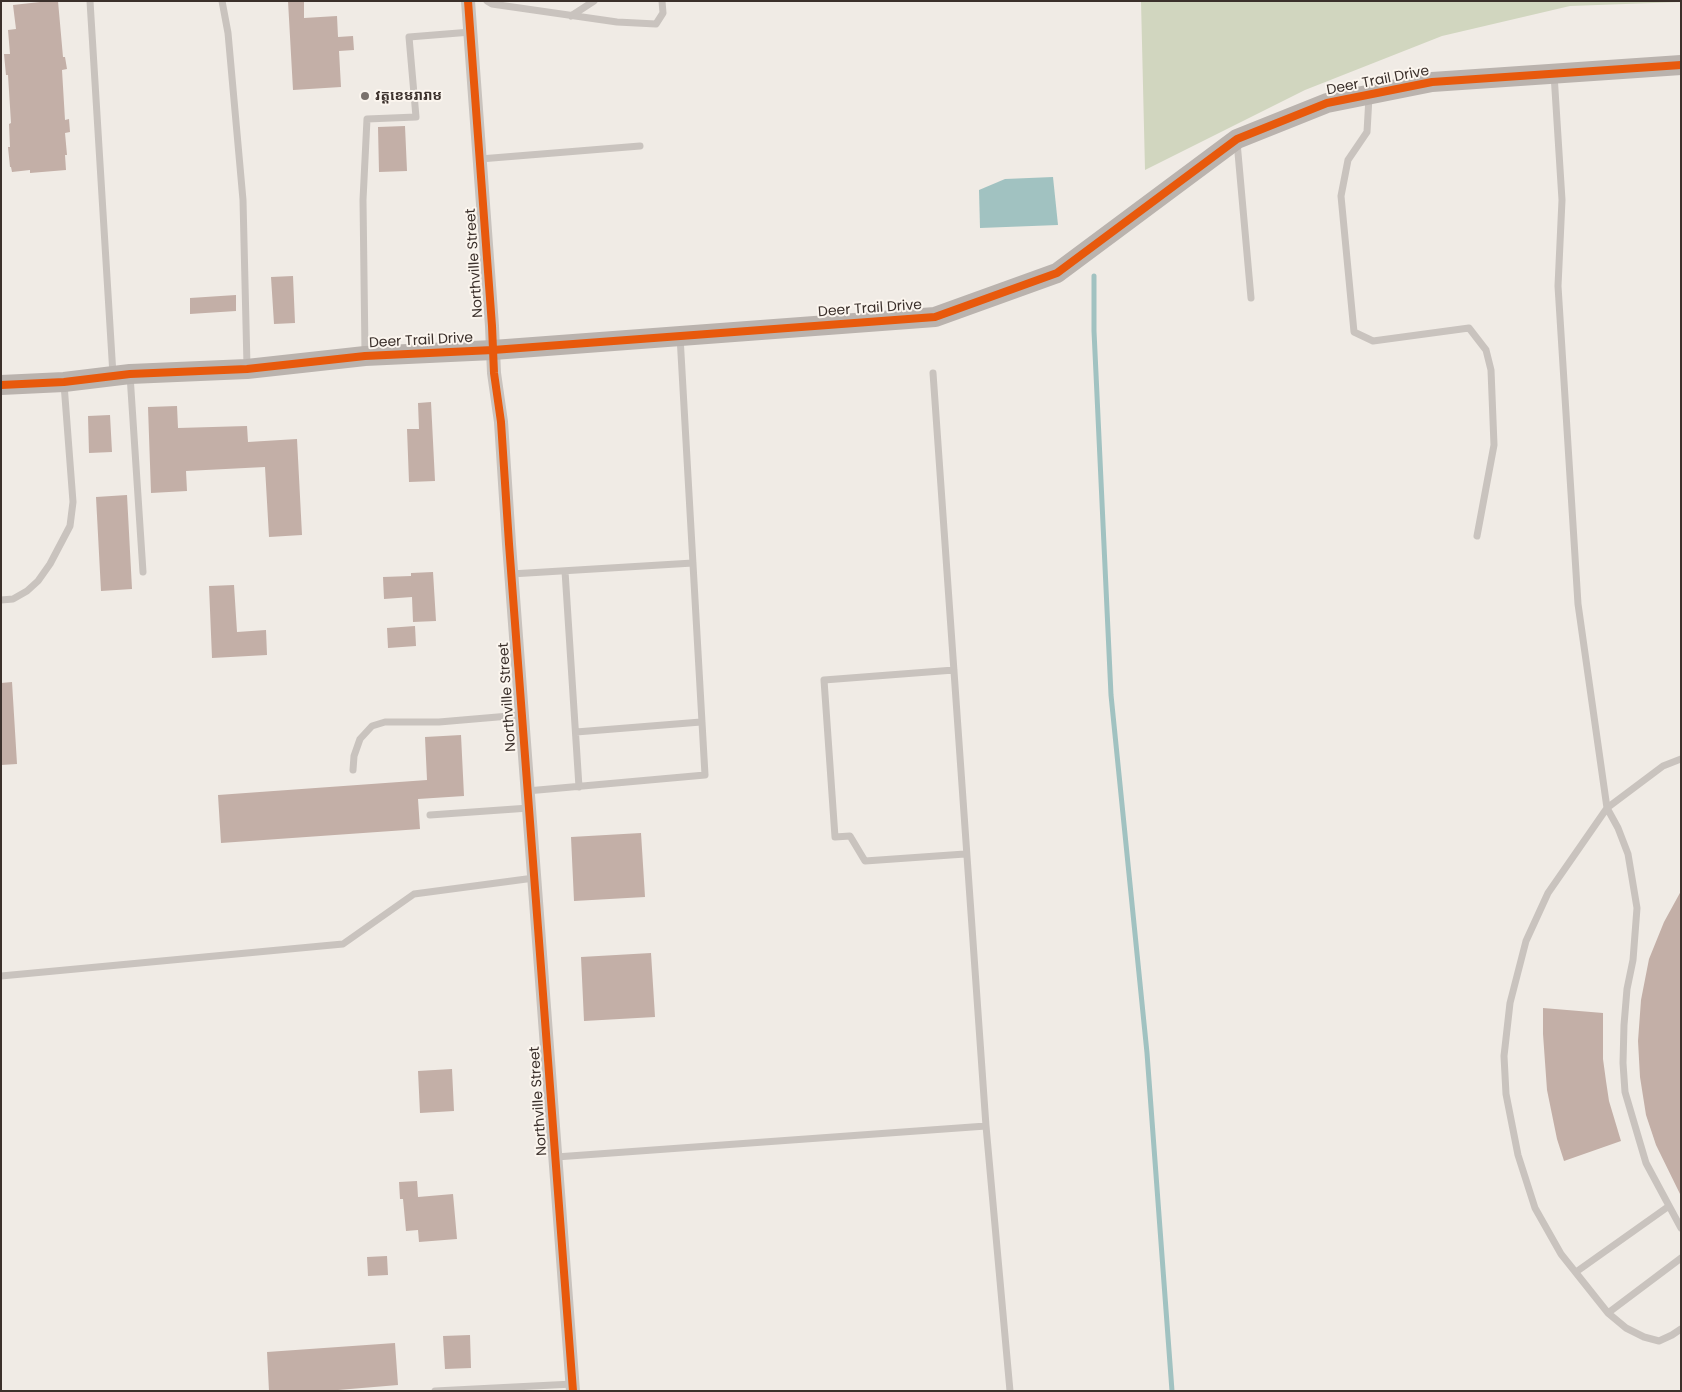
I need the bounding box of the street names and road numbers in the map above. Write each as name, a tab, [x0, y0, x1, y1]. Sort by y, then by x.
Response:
street label: Deer Trail Drive	[1325, 63, 1431, 99]
street label: Northville Street	[463, 208, 487, 318]
street label: Deer Trail Drive	[817, 297, 923, 321]
street label: Deer Trail Drive	[369, 330, 473, 352]
street label: Northville Street	[496, 642, 520, 752]
street label: Northville Street	[527, 1046, 551, 1156]

